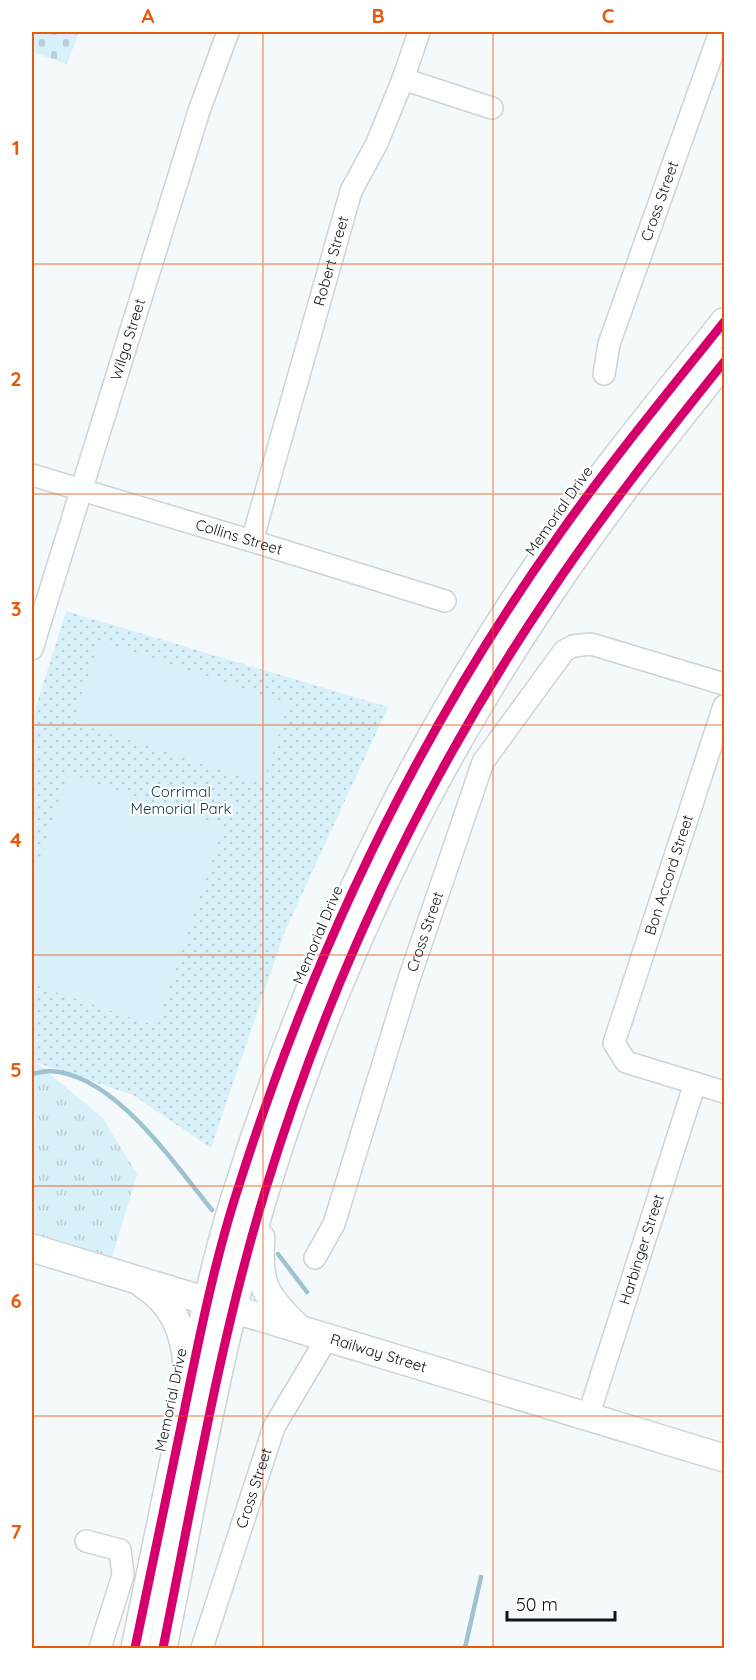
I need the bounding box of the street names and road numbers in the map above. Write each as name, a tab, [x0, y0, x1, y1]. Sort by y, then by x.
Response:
street label: Cross Street	[636, 158, 682, 244]
street label: Robert Street	[309, 214, 352, 308]
street label: Wilga Street	[106, 296, 149, 383]
street label: Memorial Drive	[521, 462, 597, 559]
street label: Collins Street	[193, 515, 285, 559]
street label: Bon Accord Street	[640, 812, 697, 937]
street label: Memorial Drive	[288, 883, 347, 987]
street label: Cross Street	[402, 889, 447, 974]
street label: Harbinger Street	[615, 1192, 668, 1307]
street label: Railway Street	[328, 1329, 429, 1376]
street label: Memorial Drive	[150, 1346, 191, 1453]
street label: Cross Street	[232, 1445, 276, 1531]

